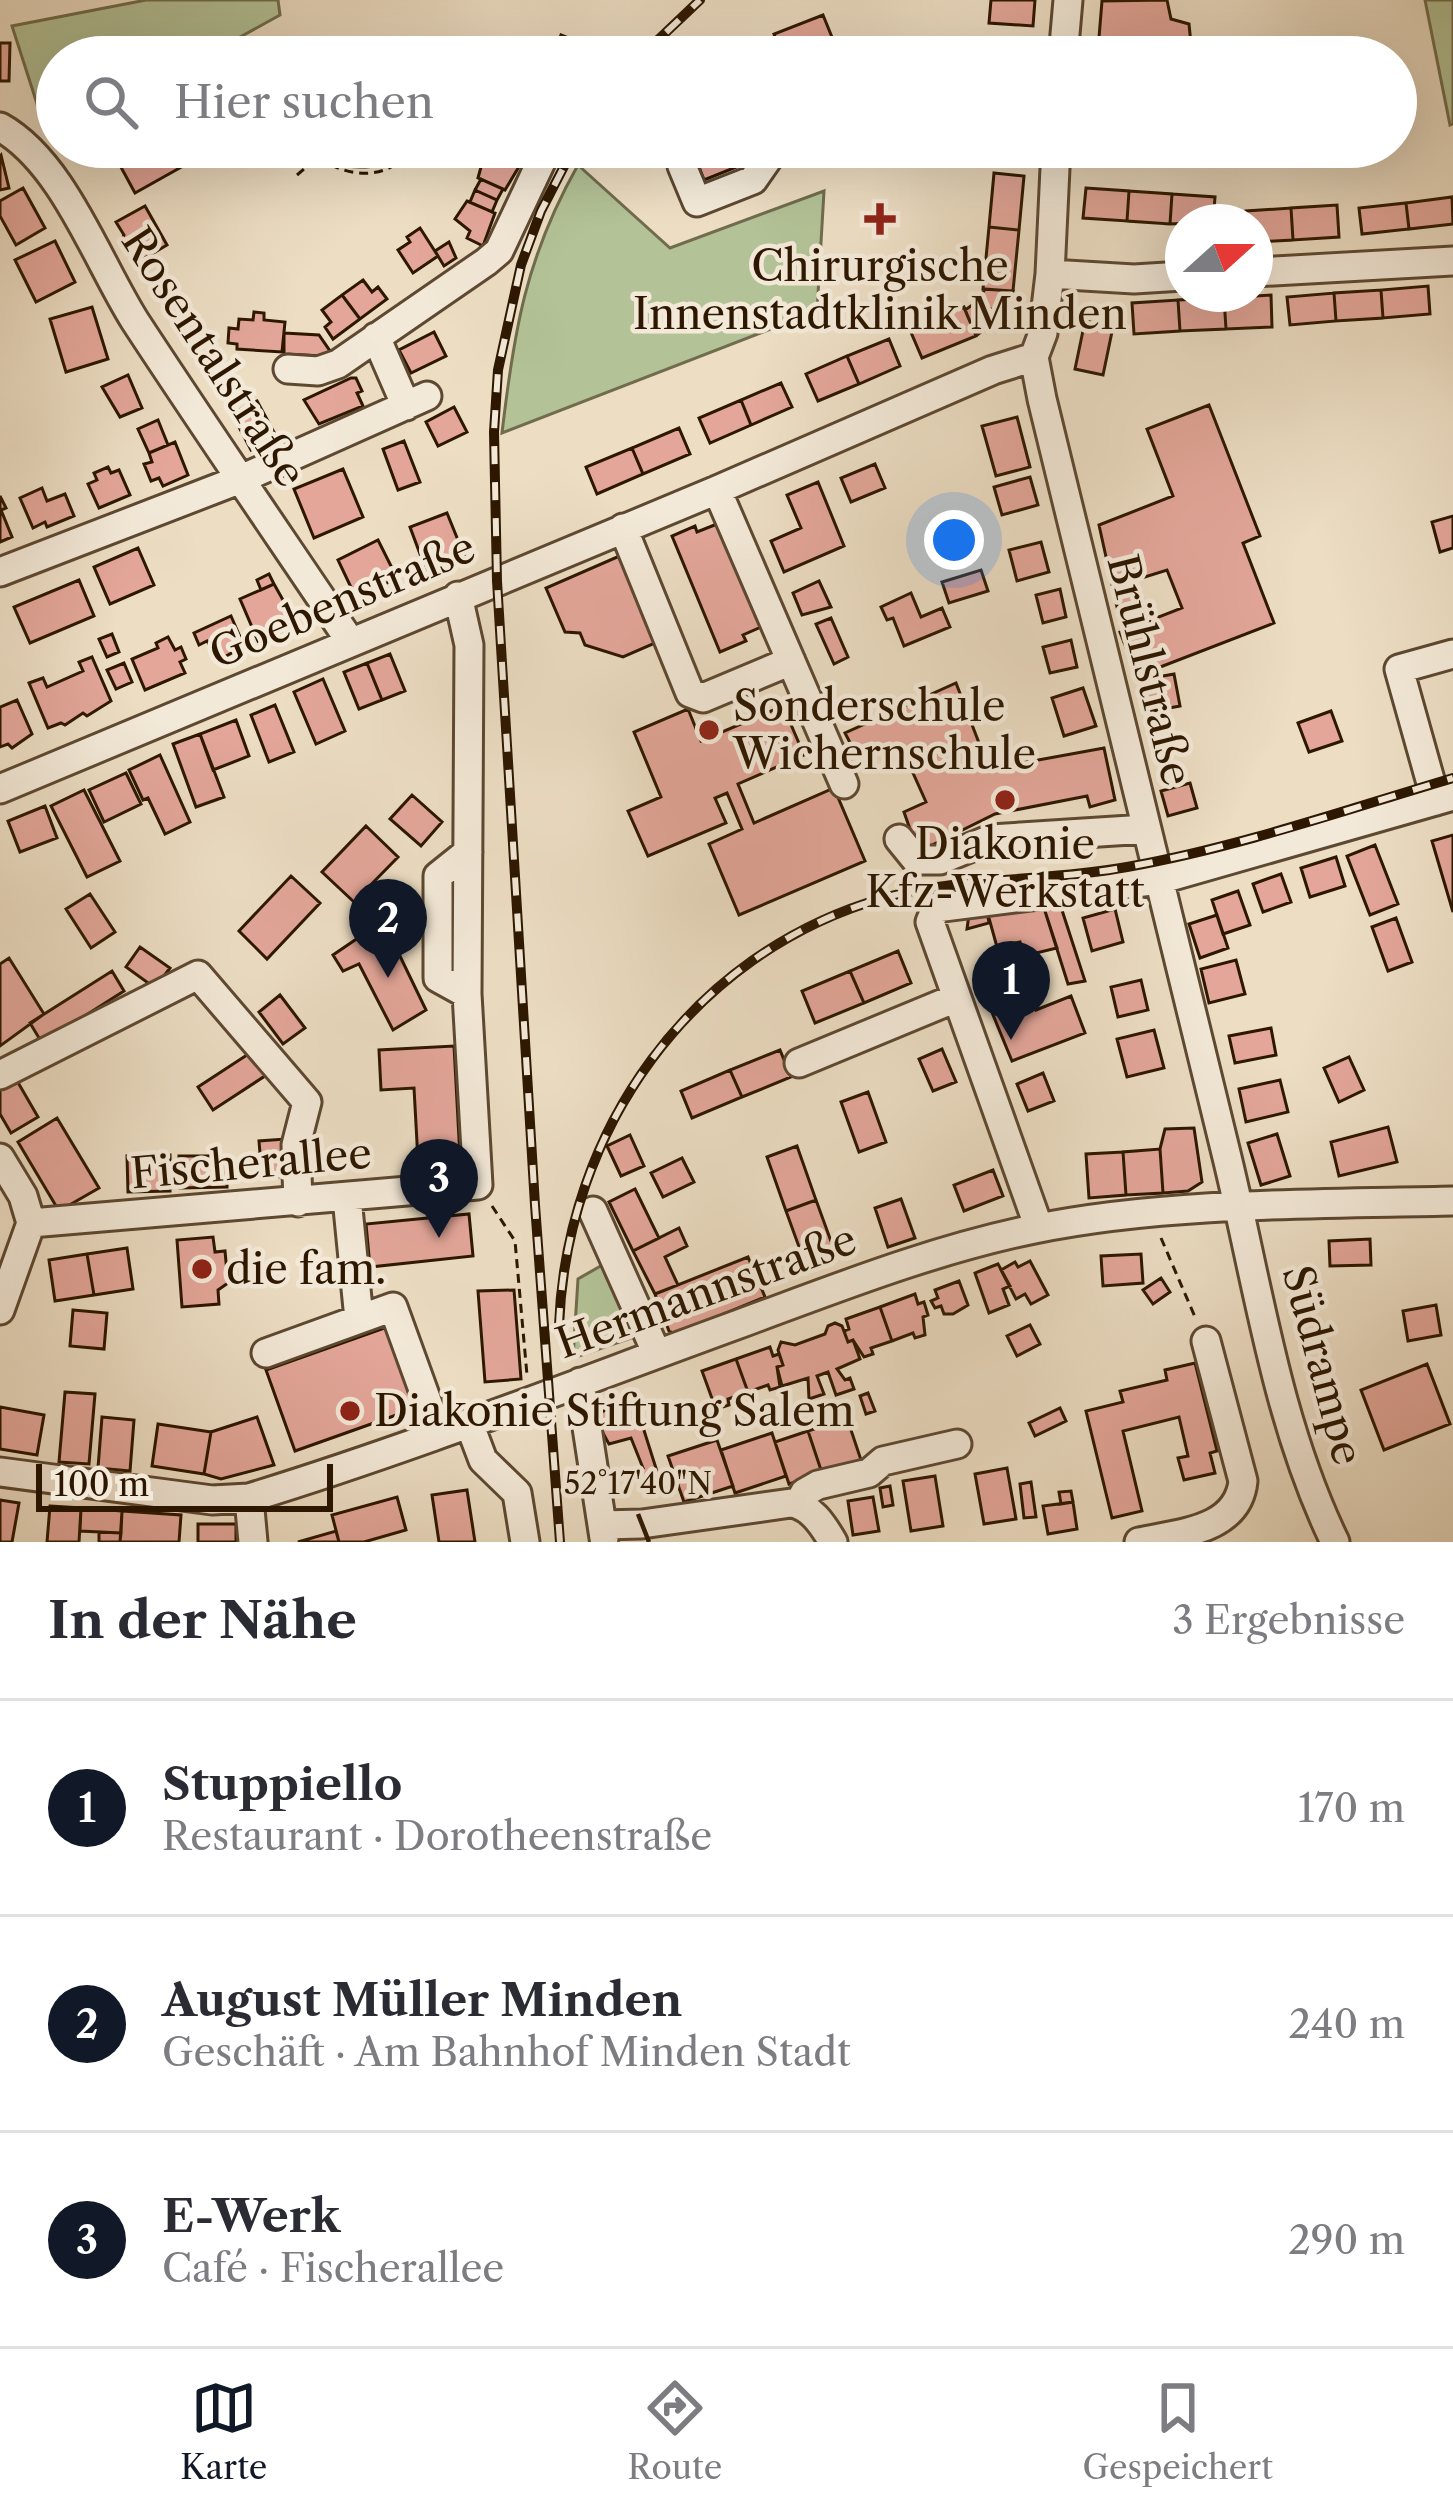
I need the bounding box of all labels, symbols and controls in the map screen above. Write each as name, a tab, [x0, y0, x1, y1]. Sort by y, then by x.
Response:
search box	[36, 36, 1417, 168]
icon: search	[78, 69, 144, 135]
text: Hier suchen	[174, 74, 434, 130]
marker: Chirurgische Innenstadtklinik Minden	[864, 203, 896, 235]
north arrow	[1165, 204, 1273, 312]
street label: Rosentalstraße	[111, 217, 317, 497]
place label: Chirurgische Innenstadtklinik Minden	[633, 240, 1127, 340]
your location	[924, 510, 984, 570]
street label: Goebenstraße	[201, 521, 483, 679]
street label: Brühlstraße	[1096, 549, 1204, 791]
place label: Sonderschule Wichernschule	[732, 680, 1036, 780]
marker: Sonderschule Wichernschule	[696, 717, 722, 743]
marker: Diakonie Kfz-Werkstatt	[992, 787, 1018, 813]
place label: Diakonie Kfz-Werkstatt	[865, 818, 1145, 918]
pin: 2	[349, 879, 427, 978]
pin: 1	[972, 941, 1050, 1040]
street label: Fischerallee	[128, 1127, 374, 1199]
pin: 3	[400, 1139, 478, 1238]
street label: Hermannstraße	[549, 1213, 863, 1369]
place label: die fam.	[226, 1243, 386, 1295]
marker: die fam.	[189, 1256, 215, 1282]
street label: Südrampe	[1271, 1260, 1375, 1470]
place label: Diakonie Stiftung Salem	[374, 1385, 855, 1437]
marker: Diakonie Stiftung Salem	[337, 1398, 363, 1424]
scale bar	[36, 1458, 333, 1511]
text: 100 m	[54, 1464, 149, 1505]
text: 52°17'40"N	[564, 1465, 712, 1502]
text: In der Nähe	[48, 1589, 357, 1651]
text: 3 Ergebnisse	[1172, 1596, 1405, 1644]
text: Stuppiello	[162, 1756, 402, 1812]
text: 1	[78, 1784, 96, 1832]
text: 170 m	[1298, 1784, 1405, 1832]
text: Restaurant · Dorotheenstraße	[162, 1812, 712, 1860]
text: August Müller Minden	[162, 1972, 682, 2028]
text: 2	[75, 2000, 99, 2048]
text: 240 m	[1289, 2000, 1405, 2048]
text: Geschäft · Am Bahnhof Minden Stadt	[162, 2028, 851, 2076]
text: E-Werk	[162, 2188, 340, 2244]
text: 3	[76, 2216, 98, 2264]
text: 290 m	[1288, 2216, 1405, 2264]
text: Café · Fischerallee	[162, 2244, 504, 2292]
tab: Karte	[180, 2375, 267, 2488]
tab: Route	[628, 2375, 722, 2488]
tab: Gespeichert	[1082, 2375, 1273, 2488]

